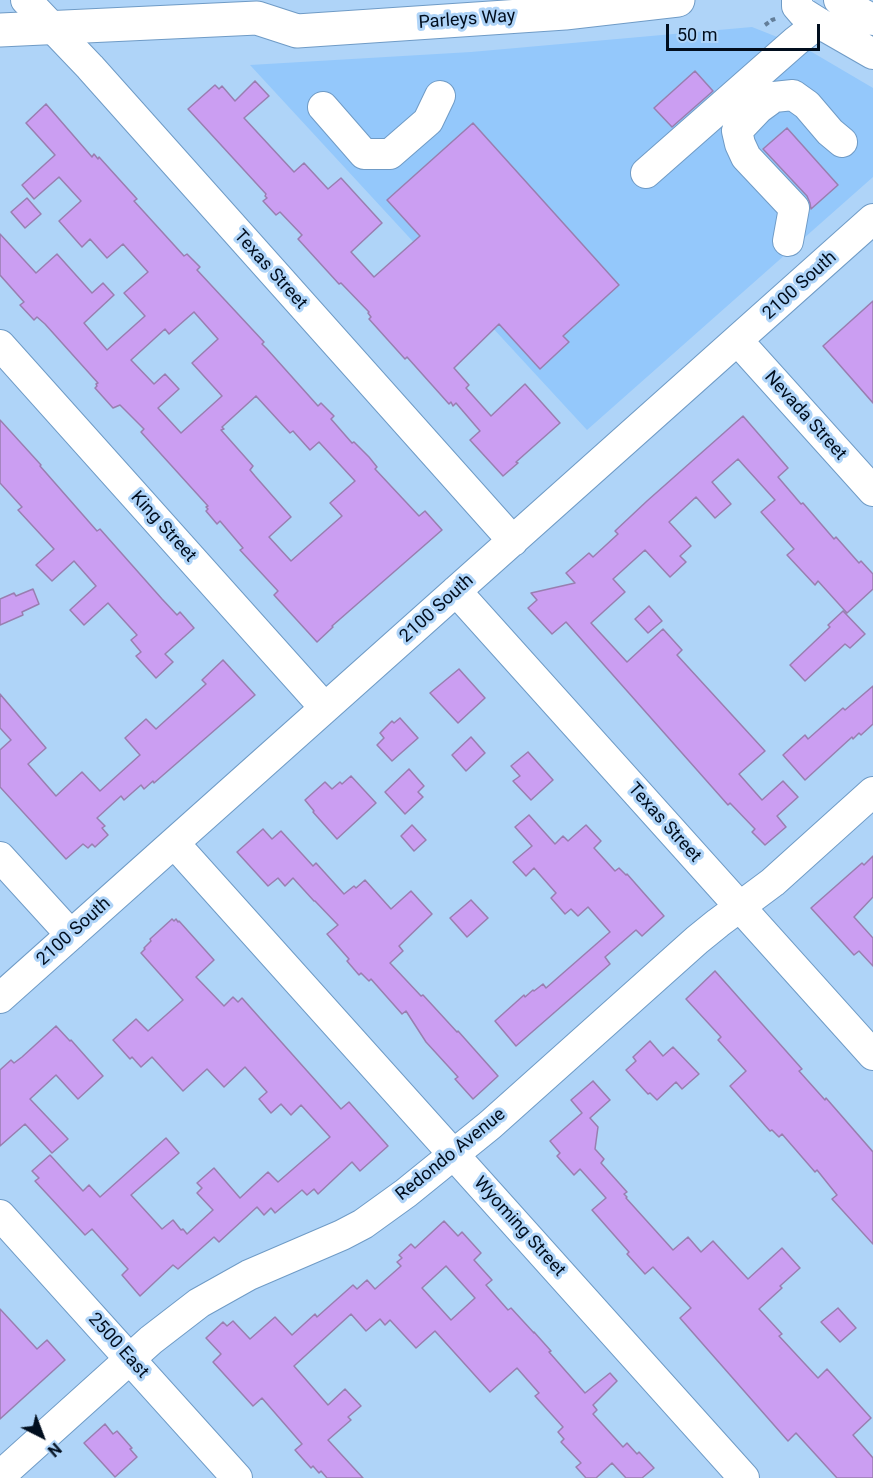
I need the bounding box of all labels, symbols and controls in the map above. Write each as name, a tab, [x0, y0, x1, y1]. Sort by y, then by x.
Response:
street label: Parleys Way	[418, 6, 516, 34]
scale bar	[669, 12, 824, 50]
text: 50 m	[677, 24, 717, 45]
street label: Texas Street	[229, 226, 311, 314]
street label: 2100 South	[759, 247, 841, 325]
street label: Nevada Street	[759, 367, 851, 465]
street label: King Street	[126, 487, 200, 567]
street label: 2100 South	[396, 570, 478, 648]
street label: Texas Street	[623, 779, 705, 867]
street label: 2100 South	[33, 893, 115, 971]
street label: Redondo Avenue	[392, 1104, 510, 1206]
street label: Wyoming Street	[469, 1173, 569, 1281]
street label: 2500 East	[83, 1309, 153, 1383]
north arrow	[12, 1406, 72, 1466]
text: N	[44, 1439, 65, 1461]

